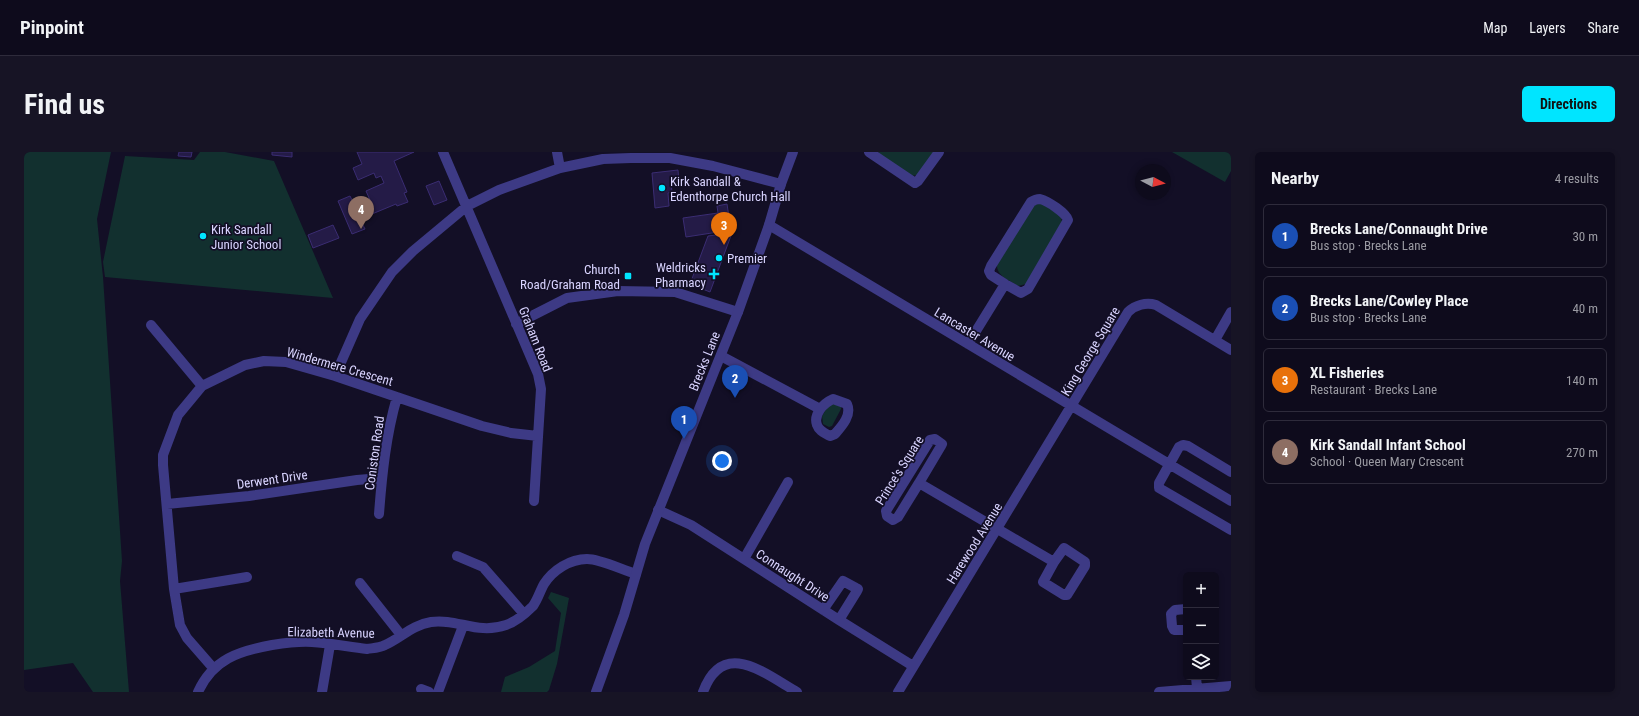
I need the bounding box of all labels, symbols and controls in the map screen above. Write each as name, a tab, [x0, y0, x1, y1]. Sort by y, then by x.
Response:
text: Pinpoint	[20, 16, 84, 39]
text: Map	[1483, 20, 1507, 36]
text: Layers	[1529, 20, 1566, 36]
text: Share	[1588, 20, 1619, 36]
button: Directions	[1522, 86, 1615, 122]
text: Find us	[24, 88, 105, 121]
north arrow	[1135, 164, 1171, 200]
text: Nearby	[1271, 168, 1319, 188]
text: 4 results	[1555, 171, 1599, 186]
place label: Kirk Sandall & Edenthorpe Church Hall	[670, 174, 791, 204]
marker: Kirk Sandall & Edenthorpe Church Hall	[657, 183, 667, 193]
pin: 4	[348, 196, 374, 229]
pin: 3	[711, 212, 737, 245]
text: Brecks Lane/Connaught Drive	[1310, 220, 1488, 238]
place label: Kirk Sandall Junior School	[211, 222, 281, 252]
text: 1	[1282, 229, 1288, 244]
text: 30 m	[1572, 229, 1598, 244]
marker: Kirk Sandall Junior School	[198, 231, 208, 241]
text: Bus stop · Brecks Lane	[1310, 238, 1427, 253]
place label: Premier	[727, 251, 767, 266]
marker: Premier	[714, 253, 724, 263]
place label: Weldricks Pharmacy	[655, 260, 707, 290]
place label: Church Road/Graham Road	[520, 262, 620, 292]
marker: Weldricks Pharmacy	[709, 269, 719, 279]
marker: Church Road/Graham Road	[623, 271, 633, 281]
text: Brecks Lane/Cowley Place	[1310, 292, 1469, 310]
text: 2	[1282, 301, 1288, 316]
text: 40 m	[1572, 301, 1598, 316]
street label: Graham Road	[516, 304, 555, 374]
street label: King George Square	[1058, 304, 1123, 398]
street label: Lancaster Avenue	[932, 305, 1018, 364]
text: Bus stop · Brecks Lane	[1310, 310, 1427, 325]
street label: Brecks Lane	[686, 329, 723, 393]
street label: Windermere Crescent	[285, 344, 395, 389]
text: XL Fisheries	[1310, 364, 1384, 382]
pin: 2	[722, 365, 748, 398]
text: 3	[1282, 373, 1288, 388]
text: 140 m	[1566, 373, 1598, 388]
text: Restaurant · Brecks Lane	[1310, 382, 1437, 397]
pin: 1	[671, 406, 697, 439]
street label: Coniston Road	[362, 415, 387, 491]
street label: Prince's Square	[872, 433, 927, 508]
text: Kirk Sandall Infant School	[1310, 436, 1466, 454]
text: 4	[1282, 445, 1288, 460]
text: 270 m	[1566, 445, 1598, 460]
your location	[712, 451, 732, 471]
text: School · Queen Mary Crescent	[1310, 454, 1464, 469]
street label: Derwent Drive	[236, 467, 308, 492]
street label: Harewood Avenue	[944, 500, 1005, 587]
street label: Connaught Drive	[753, 546, 832, 605]
map controls	[1183, 572, 1219, 680]
button: +	[1183, 572, 1219, 608]
button: −	[1183, 608, 1219, 644]
street label: Elizabeth Avenue	[287, 624, 375, 641]
button: layers	[1183, 644, 1219, 680]

